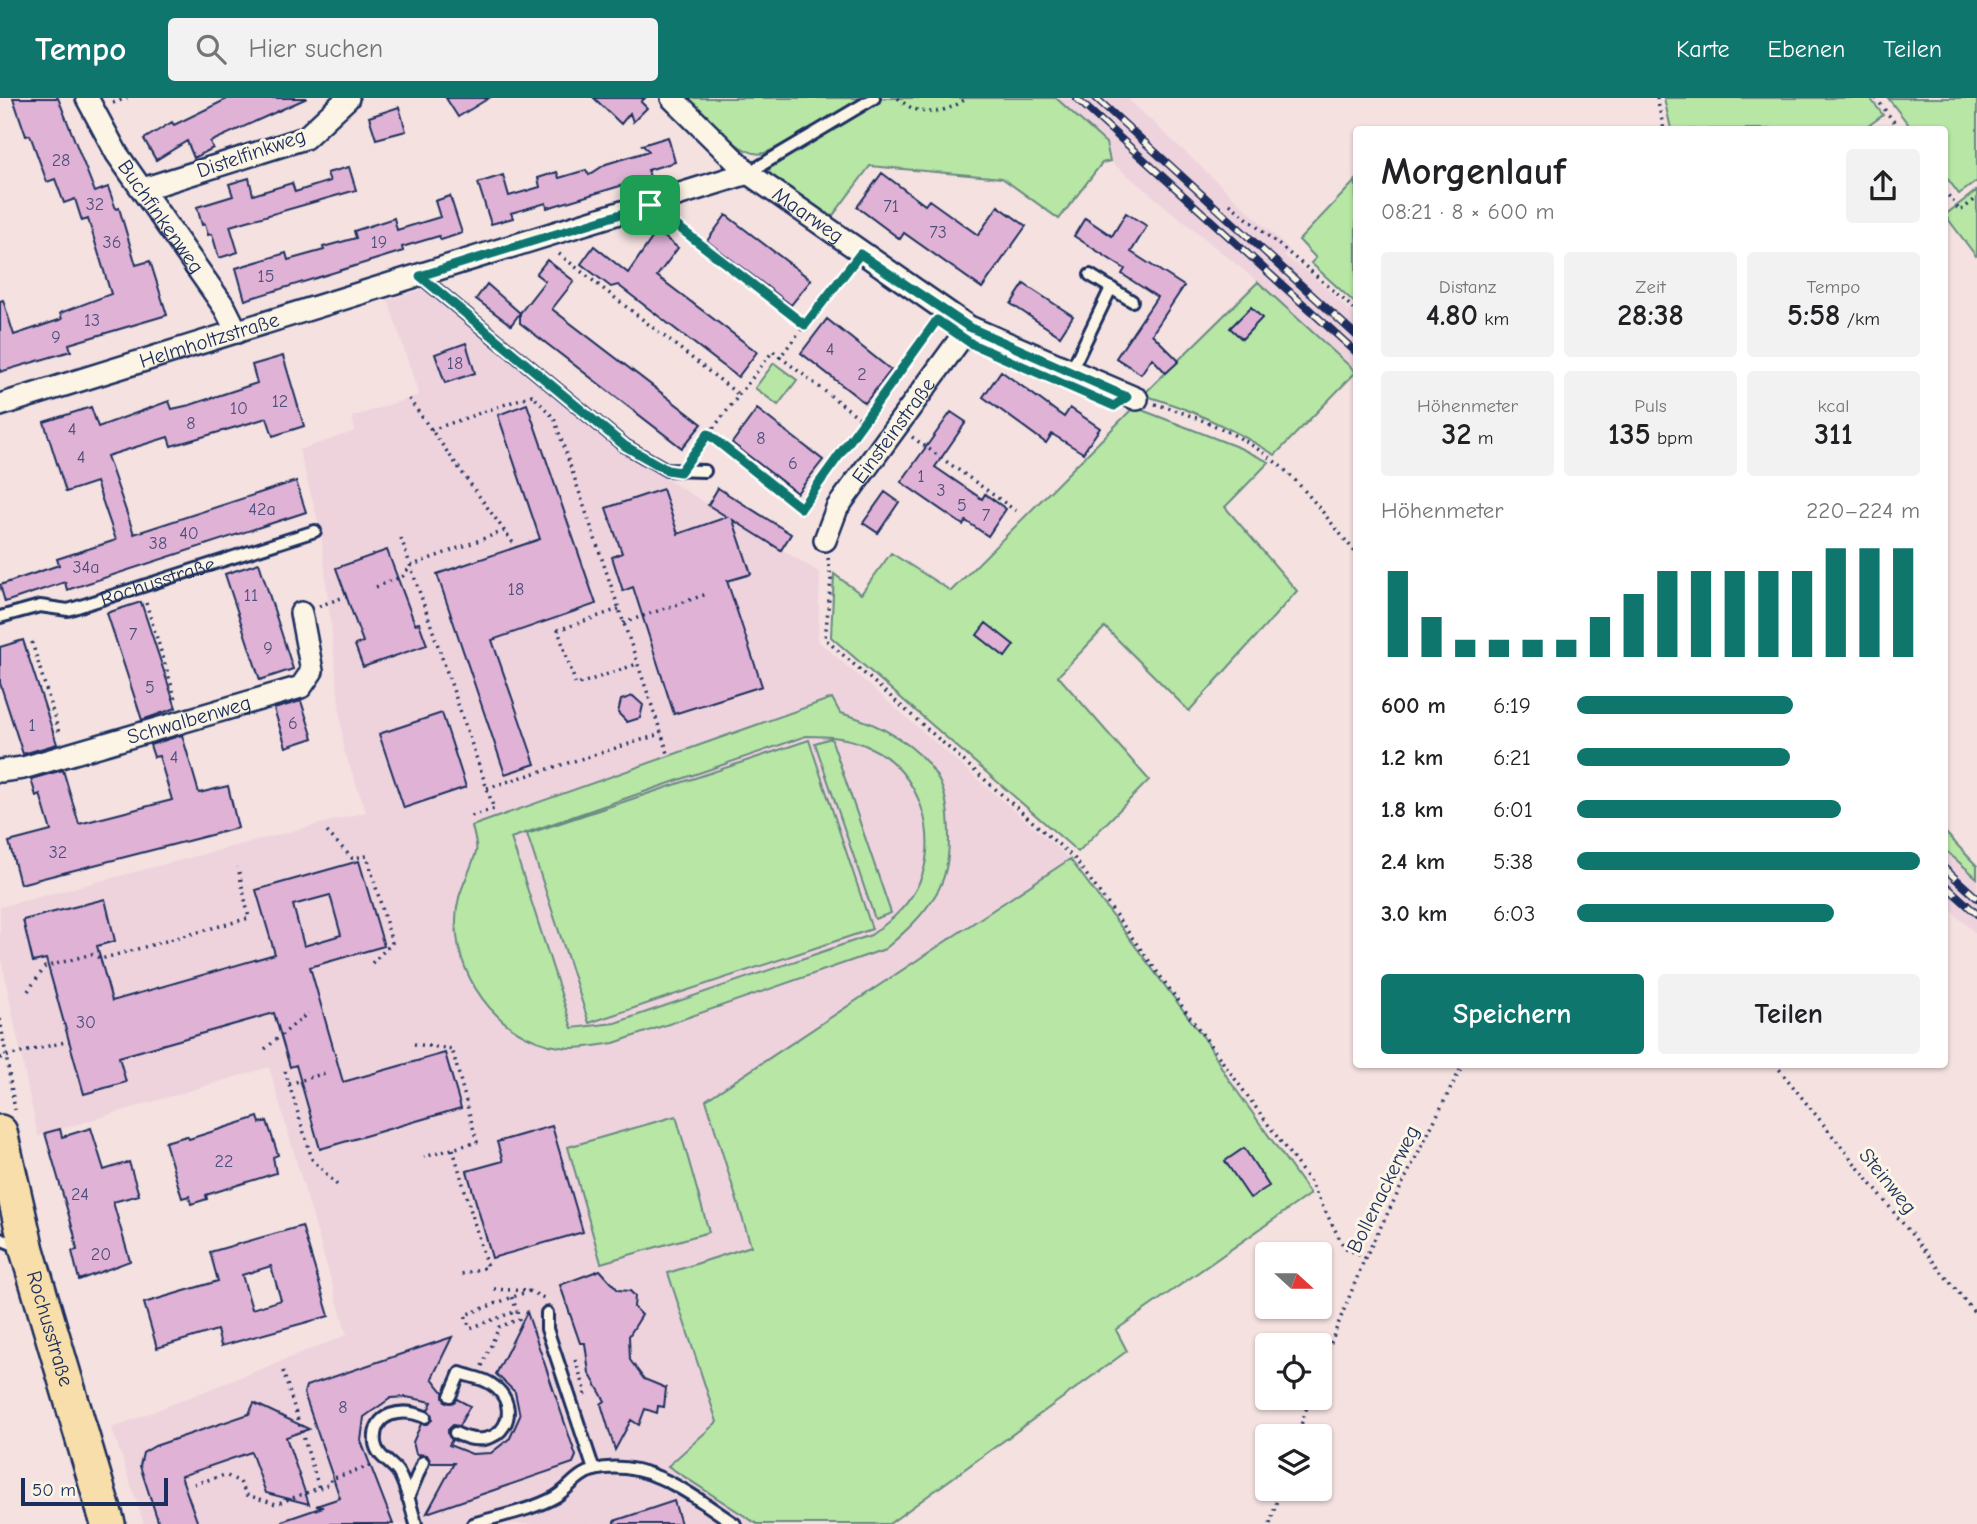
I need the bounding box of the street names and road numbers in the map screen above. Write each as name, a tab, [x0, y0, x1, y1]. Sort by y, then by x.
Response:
street label: Distelfinkweg	[193, 123, 309, 183]
street label: Buchfinkenweg	[113, 155, 209, 278]
street label: Maarweg	[768, 182, 848, 248]
street label: Helmholtzstraße	[136, 307, 282, 373]
street label: Einsteinstraße	[847, 373, 940, 488]
street label: Rochusstraße	[97, 552, 218, 611]
street label: Schwalbenweg	[124, 690, 254, 749]
street label: Bollenackerweg	[1342, 1121, 1424, 1257]
street label: Steinweg	[1854, 1143, 1922, 1219]
street label: Rochusstraße	[22, 1268, 79, 1389]

